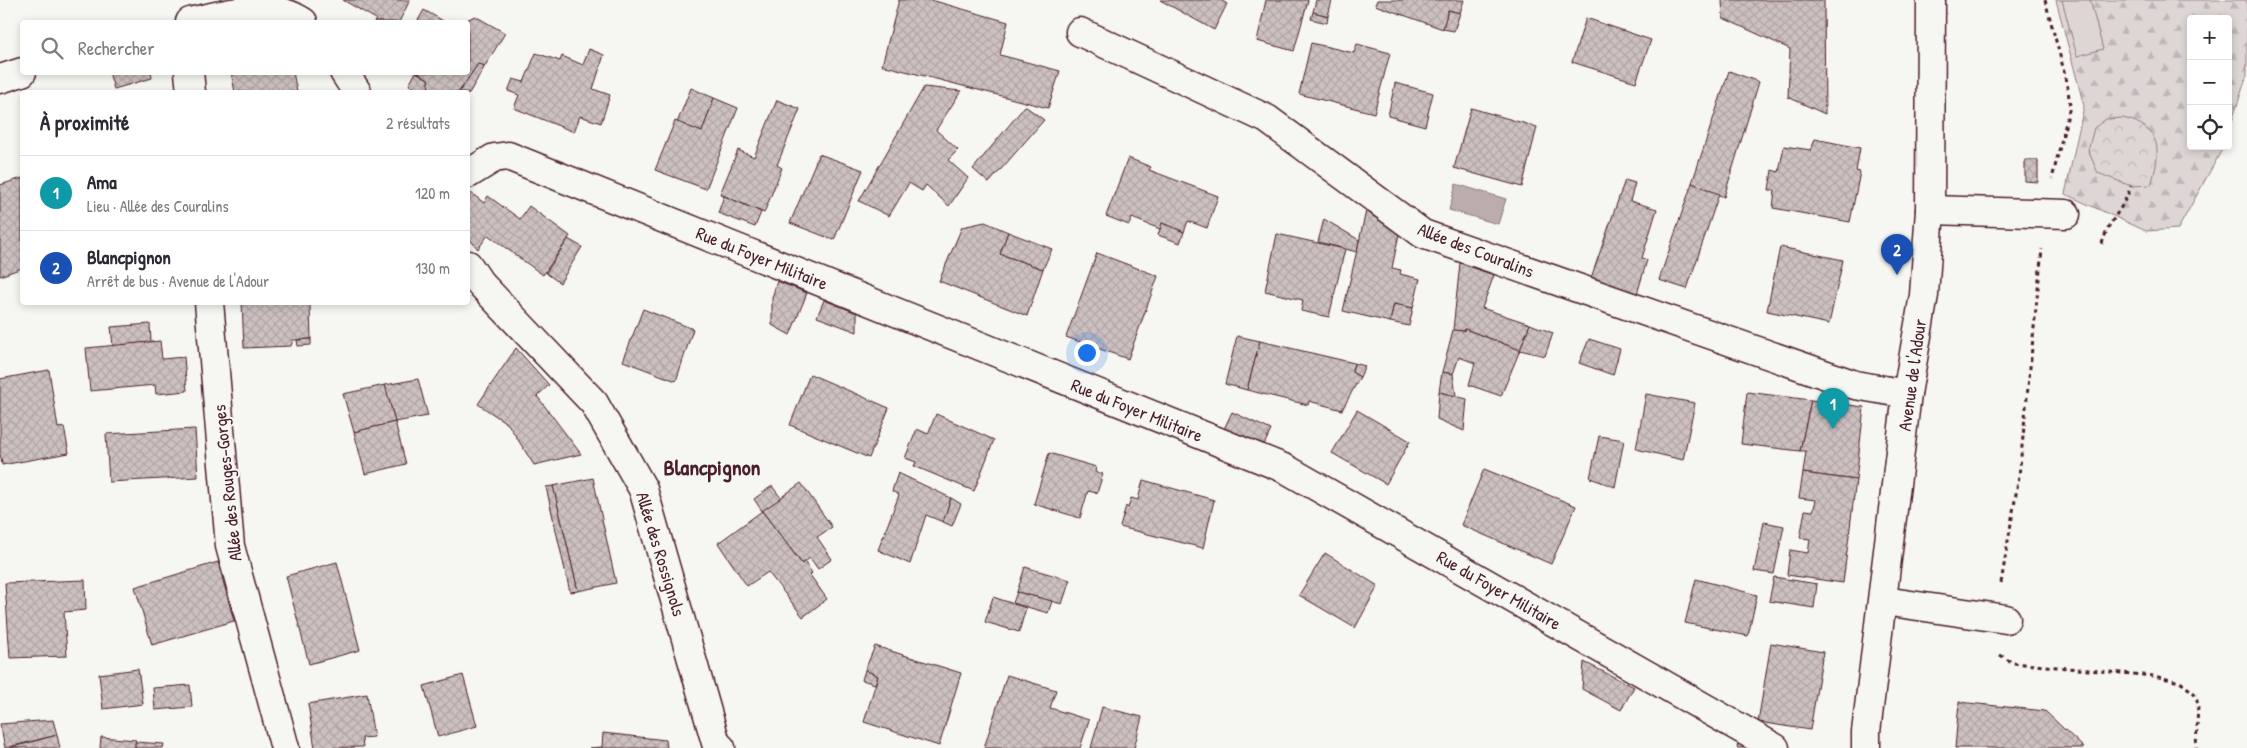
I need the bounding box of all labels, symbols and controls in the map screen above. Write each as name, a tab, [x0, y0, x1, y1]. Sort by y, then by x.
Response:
map controls	[2187, 15, 2232, 150]
button: +	[2187, 15, 2232, 60]
search box	[20, 20, 470, 75]
icon: search	[38, 34, 66, 62]
text: Rechercher	[78, 35, 155, 61]
button: −	[2187, 60, 2232, 105]
button: locate	[2187, 105, 2232, 150]
text: À proximité	[40, 108, 129, 137]
text: 2 résultats	[386, 112, 450, 134]
text: Ama	[87, 169, 117, 195]
text: 1	[53, 182, 59, 204]
text: 120 m	[415, 182, 450, 204]
text: Lieu · Allée des Couralins	[87, 195, 229, 217]
street label: Allée des Couralins	[1414, 216, 1538, 284]
street label: Rue du Foyer Militaire	[692, 220, 832, 296]
pin: 2	[1881, 234, 1913, 275]
text: Blancpignon	[87, 244, 171, 270]
text: 2	[52, 257, 60, 279]
text: 130 m	[415, 257, 450, 279]
text: Arrêt de bus · Avenue de l'Adour	[87, 270, 269, 292]
street label: Avenue de l'Adour	[1892, 317, 1932, 433]
your location	[1074, 340, 1100, 366]
street label: Rue du Foyer Militaire	[1067, 372, 1207, 448]
pin: 1	[1817, 388, 1849, 429]
street label: Allée des Rouges-Gorges	[206, 403, 248, 562]
district label: Blancpignon	[664, 452, 761, 483]
street label: Allée des Rossignols	[630, 489, 692, 619]
street label: Rue du Foyer Militaire	[1432, 544, 1566, 636]

